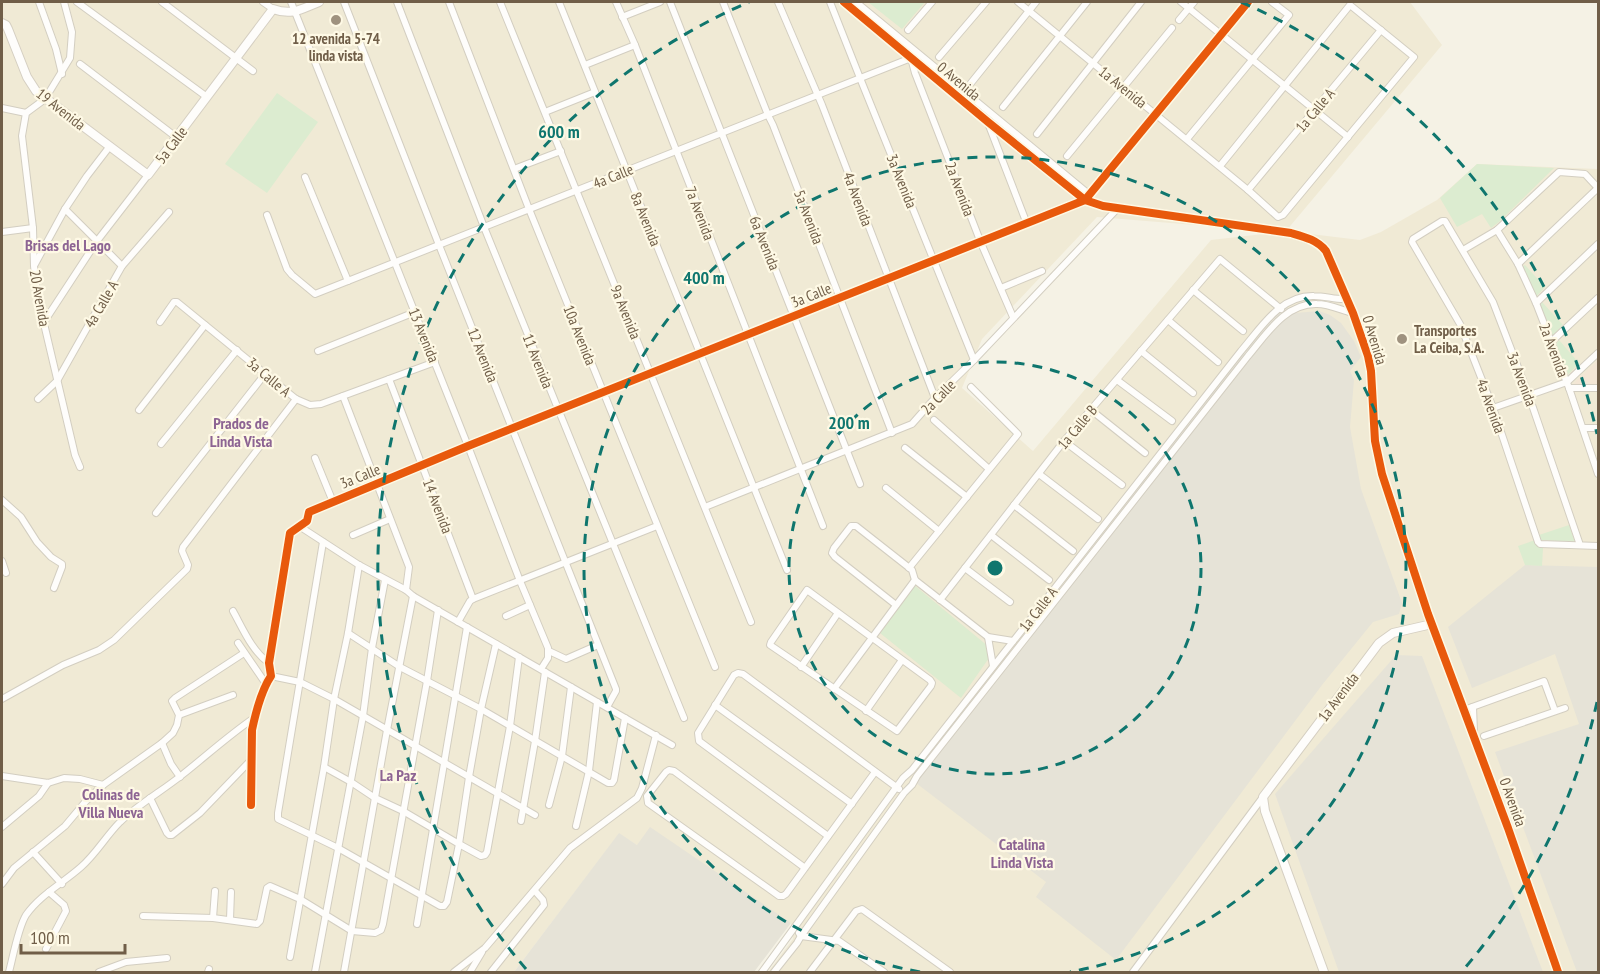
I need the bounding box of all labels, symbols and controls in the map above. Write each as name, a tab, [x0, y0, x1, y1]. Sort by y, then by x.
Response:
marker: 12 avenida 5-74 linda vista	[329, 13, 343, 27]
place label: 12 avenida 5-74 linda vista	[292, 29, 380, 65]
street label: 0 Avenida	[934, 57, 984, 105]
street label: 1a Avenida	[1095, 62, 1151, 112]
street label: 1a Calle A	[1291, 83, 1339, 136]
street label: 19 Avenida	[33, 84, 89, 134]
text: 600 m	[538, 120, 580, 143]
street label: 5a Calle	[151, 123, 191, 167]
street label: 3a Avenida	[883, 151, 921, 211]
street label: 4a Calle	[590, 159, 636, 193]
street label: 2a Avenida	[941, 159, 979, 219]
street label: 4a Avenida	[839, 169, 877, 229]
street label: 7a Avenida	[681, 183, 719, 243]
street label: 5a Avenida	[790, 187, 828, 247]
street label: 8a Avenida	[627, 189, 665, 249]
street label: 6a Avenida	[746, 213, 784, 273]
district label: Brisas del Lago	[25, 235, 111, 255]
text: 400 m	[683, 266, 725, 289]
street label: 20 Avenida	[26, 268, 54, 328]
street label: 4a Calle A	[80, 276, 123, 331]
street label: 3a Calle	[788, 278, 834, 312]
street label: 9a Avenida	[607, 282, 645, 342]
street label: 10a Avenida	[559, 302, 601, 368]
street label: 13 Avenida	[404, 305, 444, 365]
street label: 0 Avenida	[1359, 313, 1391, 367]
street label: 2a Avenida	[1535, 320, 1573, 380]
place label: Transportes La Ceiba, S.A.	[1414, 321, 1485, 357]
street label: 12 Avenida	[463, 325, 503, 385]
street label: 11 Avenida	[518, 331, 558, 391]
marker: Transportes La Ceiba, S.A.	[1395, 332, 1409, 346]
street label: 3a Avenida	[1503, 349, 1541, 409]
street label: 3a Calle A	[243, 353, 296, 401]
street label: 2a Calle	[917, 375, 959, 419]
street label: 4a Avenida	[1472, 376, 1510, 436]
street label: 1a Calle B	[1053, 401, 1101, 453]
text: 200 m	[828, 411, 870, 434]
district label: Prados de Linda Vista	[210, 413, 273, 451]
street label: 3a Calle	[337, 459, 383, 493]
street label: 14 Avenida	[419, 476, 457, 536]
centre of rings	[985, 558, 1005, 578]
street label: 1a Calle A	[1015, 582, 1062, 635]
street label: 1a Avenida	[1313, 669, 1363, 725]
district label: La Paz	[380, 765, 416, 785]
street label: 0 Avenida	[1495, 775, 1531, 829]
district label: Colinas de Villa Nueva	[78, 784, 144, 822]
district label: Catalina Linda Vista	[991, 834, 1054, 872]
scale bar	[21, 917, 124, 955]
text: 100 m	[30, 926, 70, 949]

